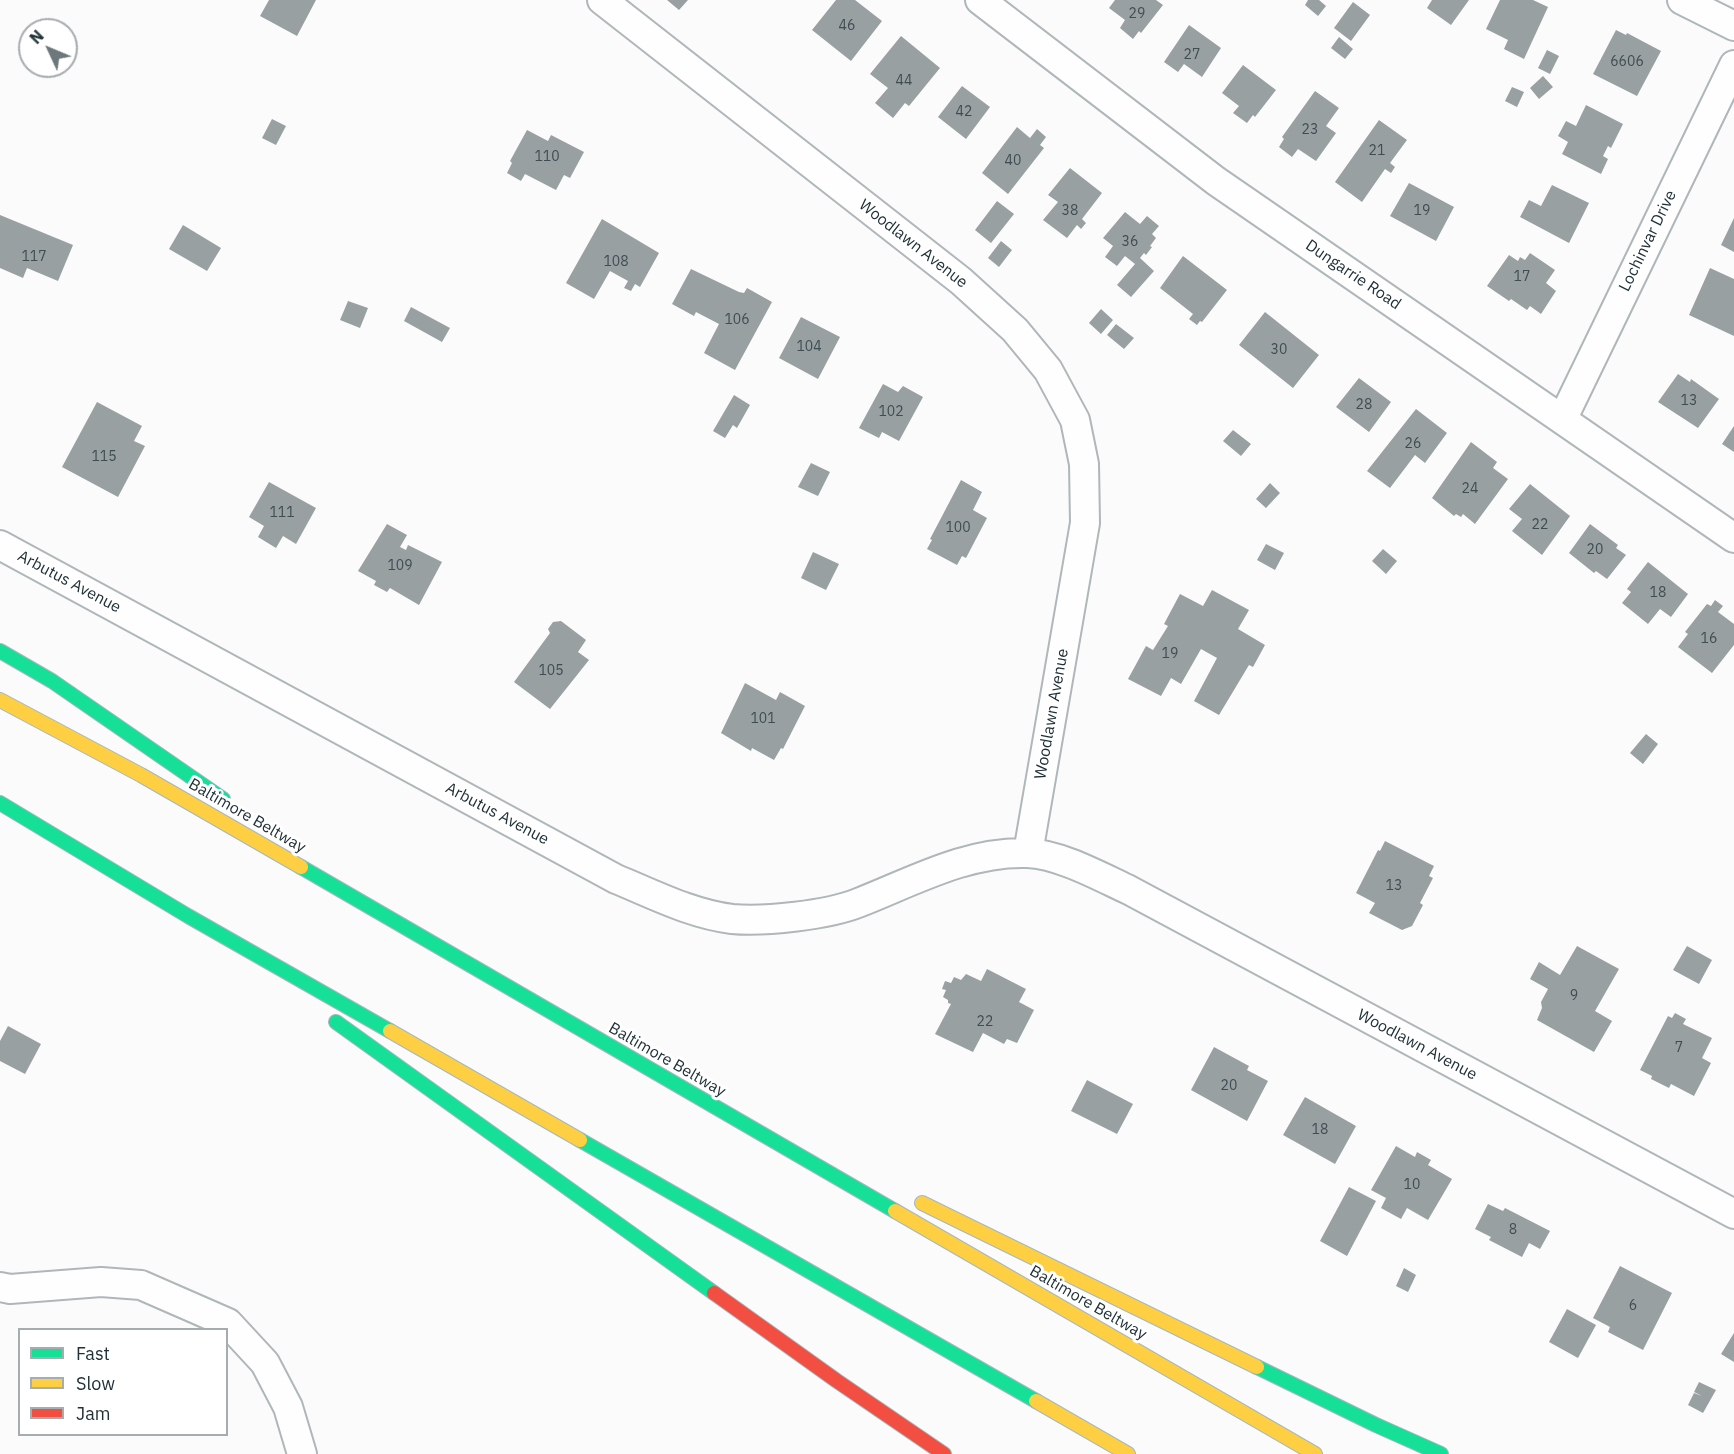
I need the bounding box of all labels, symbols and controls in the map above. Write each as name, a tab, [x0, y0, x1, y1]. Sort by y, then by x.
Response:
house number: 29	[1129, 6, 1145, 22]
north arrow	[18, 18, 78, 78]
house number: 46	[839, 18, 855, 34]
text: N	[25, 26, 48, 48]
house number: 27	[1184, 47, 1200, 63]
house number: 6606	[1610, 54, 1644, 70]
house number: 44	[896, 73, 912, 89]
house number: 42	[956, 104, 972, 120]
house number: 23	[1302, 122, 1318, 138]
house number: 21	[1369, 143, 1385, 159]
house number: 110	[534, 149, 560, 165]
house number: 40	[1005, 153, 1021, 169]
street label: Lochinvar Drive	[1615, 187, 1681, 295]
street label: Woodlawn Avenue	[855, 196, 971, 292]
house number: 38	[1062, 203, 1078, 219]
house number: 19	[1414, 203, 1430, 219]
house number: 36	[1122, 234, 1138, 250]
street label: Dungarrie Road	[1302, 236, 1404, 314]
house number: 117	[21, 249, 47, 265]
house number: 108	[603, 254, 629, 270]
house number: 17	[1514, 269, 1530, 285]
house number: 106	[724, 312, 750, 328]
house number: 104	[796, 339, 822, 355]
house number: 30	[1271, 342, 1287, 358]
house number: 13	[1681, 393, 1697, 409]
house number: 28	[1356, 397, 1372, 413]
house number: 102	[878, 404, 904, 420]
house number: 26	[1405, 436, 1421, 452]
house number: 115	[91, 449, 117, 465]
house number: 24	[1462, 481, 1478, 497]
house number: 111	[269, 505, 295, 521]
house number: 22	[1532, 517, 1548, 533]
house number: 100	[945, 520, 971, 536]
house number: 20	[1587, 542, 1603, 558]
street label: Arbutus Avenue	[14, 547, 124, 617]
house number: 109	[387, 558, 413, 574]
house number: 18	[1650, 585, 1666, 601]
house number: 16	[1701, 631, 1717, 647]
house number: 19	[1162, 646, 1178, 662]
street label: Woodlawn Avenue	[1031, 647, 1073, 781]
house number: 105	[538, 663, 564, 679]
house number: 101	[750, 711, 776, 727]
street label: Baltimore Beltway	[185, 775, 309, 857]
street label: Arbutus Avenue	[442, 779, 552, 849]
house number: 13	[1386, 878, 1402, 894]
house number: 9	[1570, 988, 1578, 1004]
street label: Woodlawn Avenue	[1354, 1005, 1480, 1085]
house number: 22	[977, 1014, 993, 1030]
street label: Baltimore Beltway	[605, 1019, 729, 1101]
house number: 7	[1675, 1040, 1683, 1056]
house number: 20	[1221, 1078, 1237, 1094]
house number: 18	[1312, 1122, 1328, 1138]
house number: 10	[1404, 1177, 1420, 1193]
house number: 8	[1509, 1222, 1517, 1238]
street label: Baltimore Beltway	[1026, 1262, 1150, 1344]
house number: 6	[1629, 1298, 1637, 1314]
legend	[18, 1328, 228, 1436]
text: Fast	[76, 1342, 110, 1365]
text: Slow	[76, 1372, 115, 1395]
text: Jam	[76, 1402, 111, 1425]

